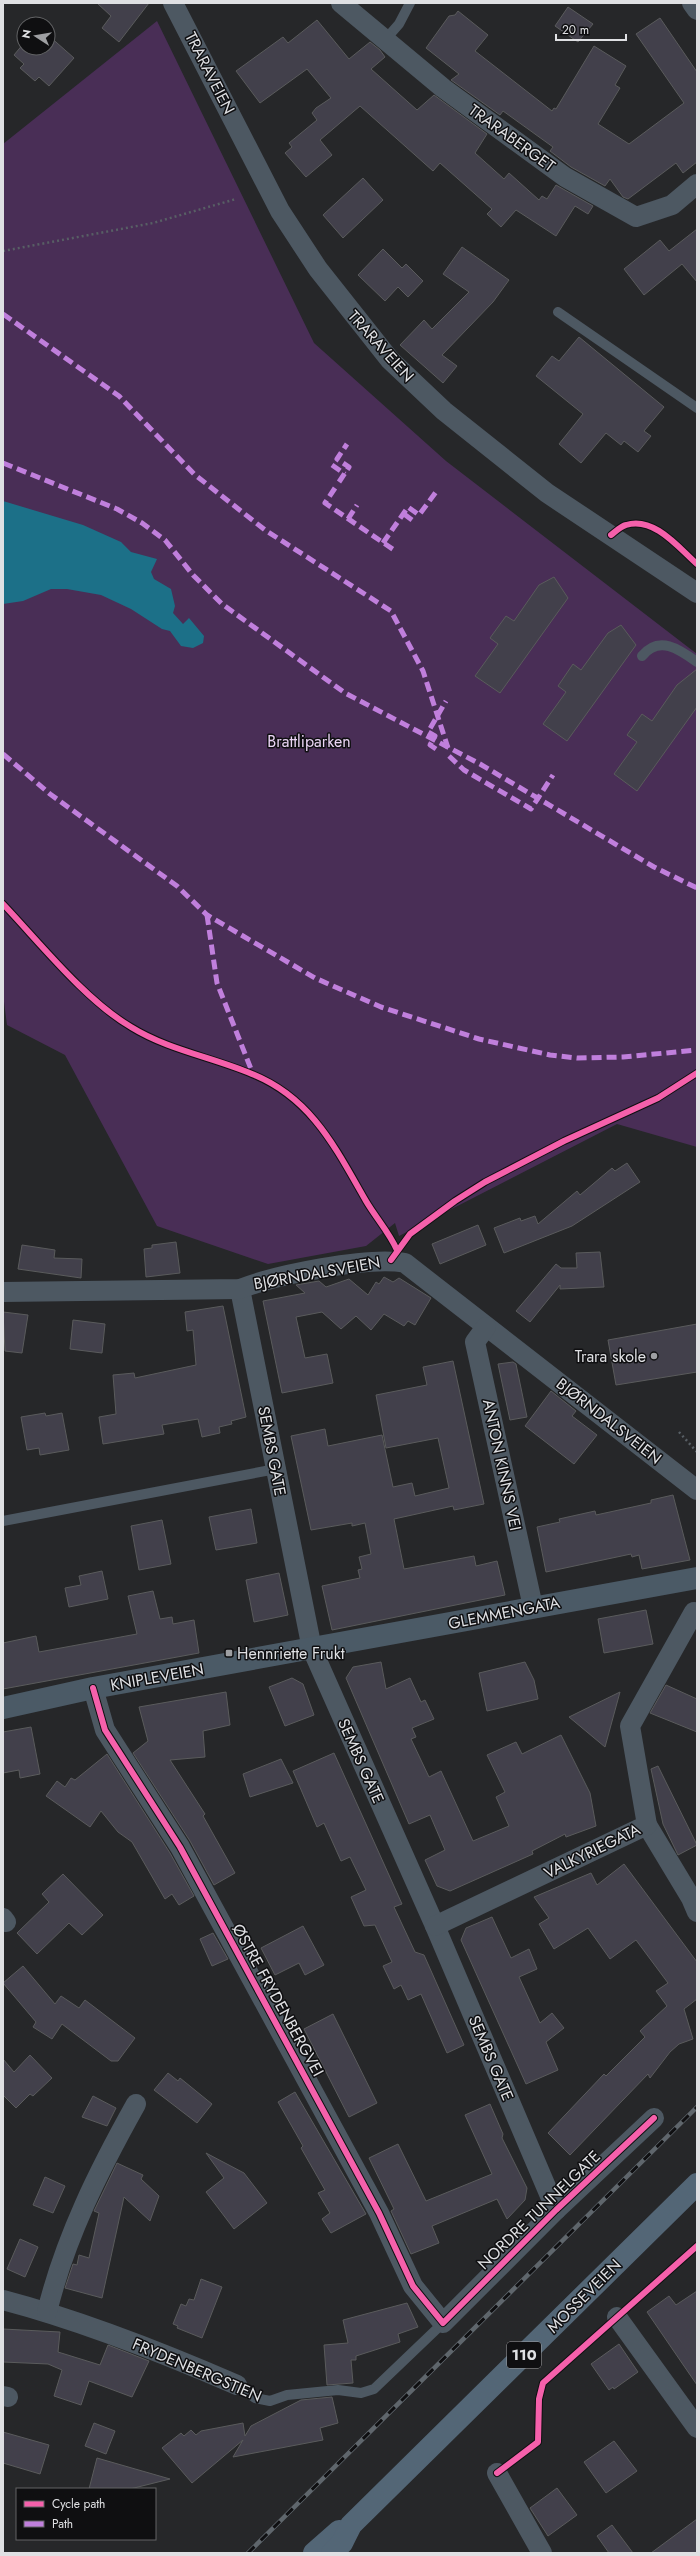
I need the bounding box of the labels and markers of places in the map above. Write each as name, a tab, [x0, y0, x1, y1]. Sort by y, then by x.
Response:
place label: Trara skole	[575, 1345, 646, 1368]
marker: Trara skole	[649, 1351, 659, 1361]
place label: Hennriette Frukt	[237, 1642, 345, 1665]
marker: Hennriette Frukt	[224, 1648, 234, 1658]

